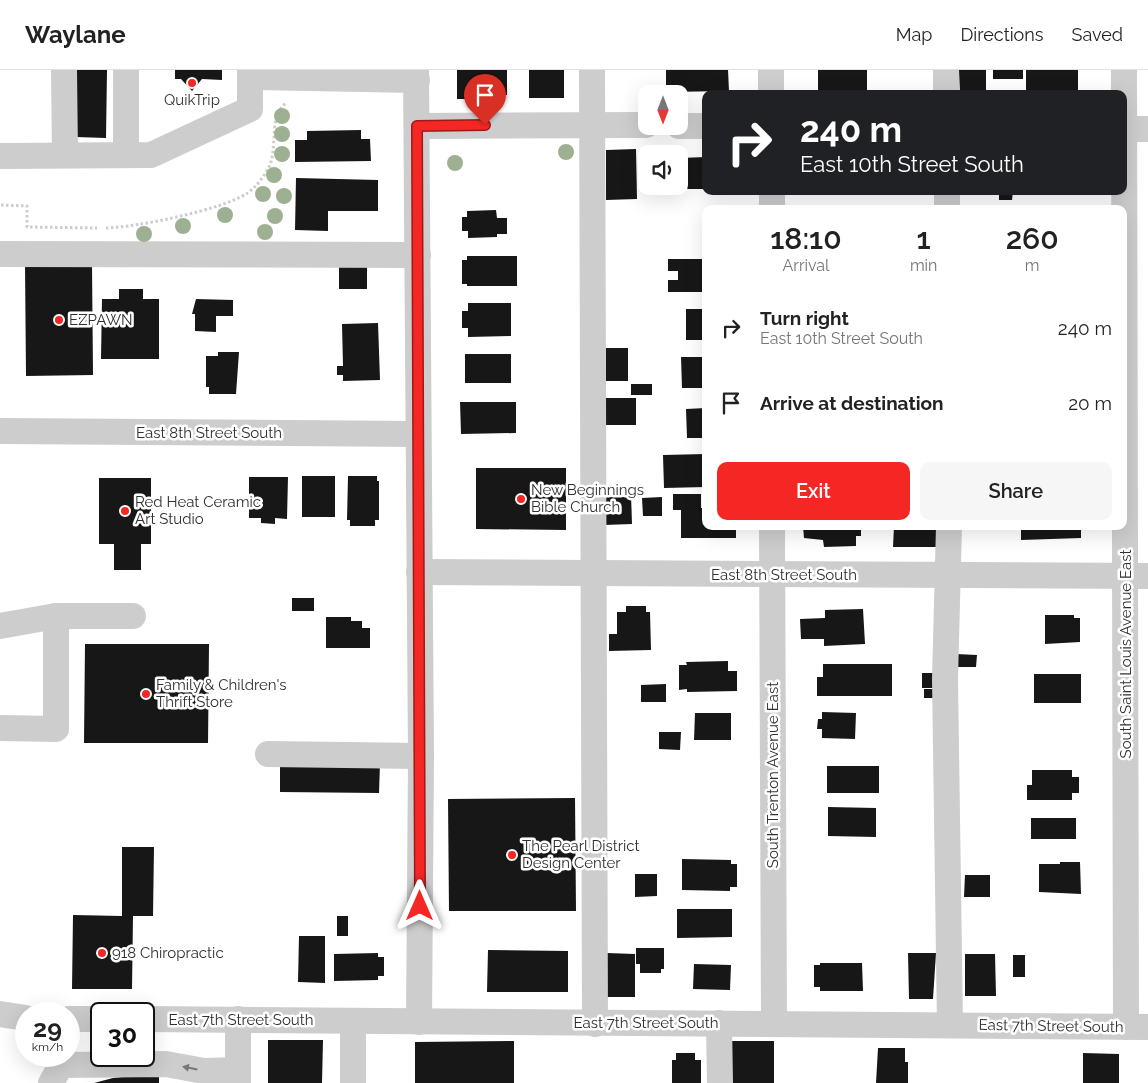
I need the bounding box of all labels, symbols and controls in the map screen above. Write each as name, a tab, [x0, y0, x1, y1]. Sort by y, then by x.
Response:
text: Waylane	[25, 20, 126, 49]
text: Map	[896, 24, 932, 45]
text: Directions	[960, 24, 1044, 45]
text: Saved	[1072, 24, 1123, 45]
pin	[464, 74, 506, 125]
marker: QuikTrip	[186, 77, 198, 89]
icon: arrive	[471, 81, 499, 109]
north arrow	[638, 85, 688, 135]
map controls	[638, 85, 688, 195]
place label: QuikTrip	[164, 91, 220, 109]
text: 240 m	[800, 109, 902, 150]
icon: right	[717, 110, 782, 175]
button: sound	[638, 145, 688, 195]
text: East 10th Street South	[800, 151, 1024, 177]
text: 18:10	[770, 221, 842, 256]
text: 1	[917, 221, 931, 256]
text: 260	[1006, 221, 1059, 256]
text: Arrival	[782, 256, 829, 275]
text: min	[910, 256, 937, 275]
text: m	[1025, 256, 1040, 275]
text: Turn right	[760, 307, 849, 329]
place label: EZPAWN	[69, 311, 133, 329]
marker: EZPAWN	[53, 314, 65, 326]
icon: right	[717, 314, 745, 342]
text: 240 m	[1058, 317, 1112, 339]
text: East 10th Street South	[760, 329, 923, 348]
icon: arrive	[717, 389, 745, 417]
text: Arrive at destination	[760, 392, 944, 414]
text: 20 m	[1068, 392, 1112, 414]
street label: East 8th Street South	[136, 424, 282, 442]
button: Exit	[717, 462, 910, 520]
button: Share	[920, 462, 1112, 520]
place label: New Beginnings Bible Church	[531, 481, 644, 516]
place label: Red Heat Ceramic Art Studio	[135, 493, 261, 528]
marker: New Beginnings Bible Church	[515, 493, 527, 505]
marker: Red Heat Ceramic Art Studio	[119, 505, 131, 517]
street label: South Saint Louis Avenue East	[1117, 550, 1135, 758]
street label: East 8th Street South	[711, 566, 857, 584]
place label: Family & Children's Thrift Store	[156, 676, 287, 711]
street label: South Trenton Avenue East	[764, 682, 782, 868]
marker: Family & Children's Thrift Store	[140, 688, 152, 700]
place label: The Pearl District Design Center	[522, 837, 639, 872]
marker: The Pearl District Design Center	[506, 849, 518, 861]
position arrow	[393, 879, 445, 931]
place label: 918 Chiropractic	[112, 944, 224, 962]
marker: 918 Chiropractic	[96, 947, 108, 959]
speed limit sign: 30	[90, 1002, 155, 1067]
street label: East 7th Street South	[168, 1011, 314, 1029]
text: 29	[33, 1013, 62, 1043]
street label: East 7th Street South	[573, 1014, 719, 1032]
street label: East 7th Street South	[978, 1016, 1124, 1036]
text: km/h	[32, 1040, 63, 1054]
one-way arrow	[181, 1064, 197, 1072]

